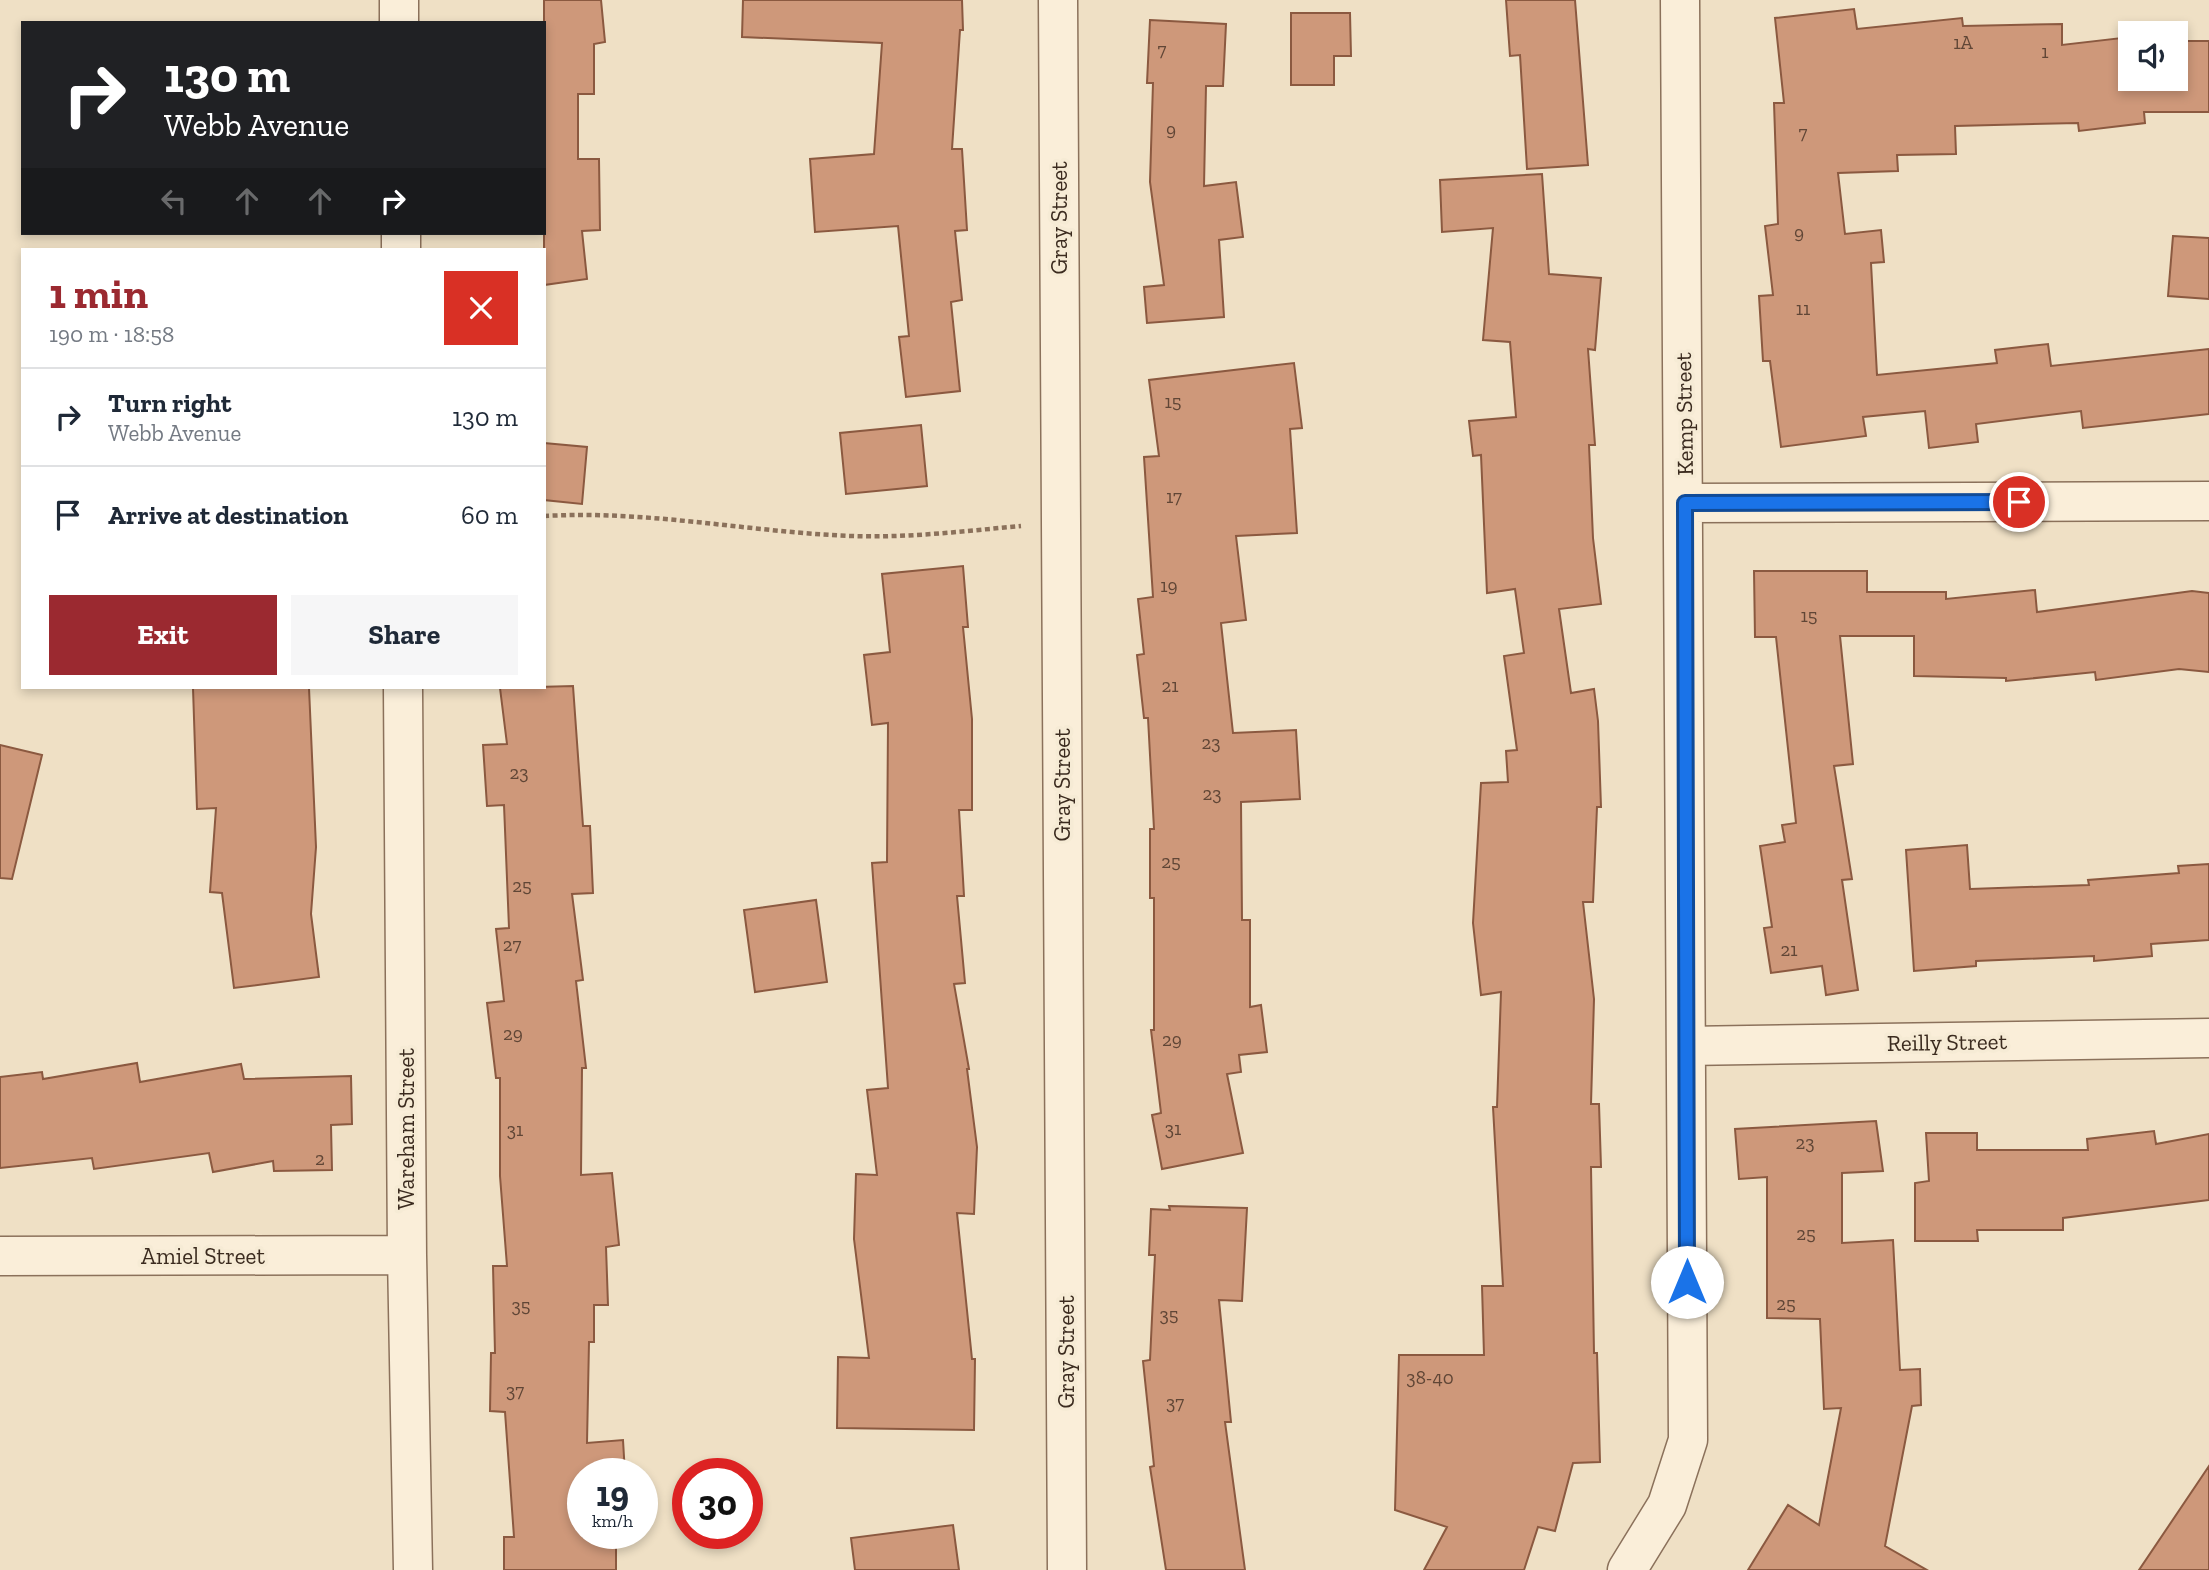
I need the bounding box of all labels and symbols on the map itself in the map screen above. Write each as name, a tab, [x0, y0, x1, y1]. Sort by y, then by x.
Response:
house number: 1A	[1953, 31, 1973, 54]
house number: 7	[1158, 38, 1167, 61]
house number: 1	[2041, 40, 2049, 63]
house number: 9	[1166, 118, 1176, 141]
house number: 7	[1799, 121, 1808, 144]
street label: Gray Street	[1045, 161, 1073, 275]
house number: 9	[1794, 221, 1804, 244]
house number: 11	[1796, 297, 1810, 320]
street label: Kemp Street	[1669, 352, 1699, 476]
house number: 15	[1164, 390, 1182, 413]
pin	[1989, 472, 2049, 532]
house number: 17	[1166, 485, 1182, 508]
house number: 19	[1160, 574, 1178, 597]
house number: 15	[1800, 604, 1818, 627]
house number: 21	[1161, 674, 1179, 697]
street label: Gray Street	[1048, 728, 1076, 842]
house number: 23	[1201, 731, 1221, 754]
house number: 23	[509, 761, 529, 784]
house number: 23	[1202, 782, 1222, 805]
house number: 25	[1161, 850, 1181, 873]
house number: 25	[512, 874, 532, 897]
house number: 27	[503, 933, 521, 956]
house number: 21	[1780, 938, 1798, 961]
house number: 29	[503, 1022, 523, 1045]
street label: Reilly Street	[1887, 1027, 2008, 1057]
house number: 29	[1162, 1028, 1182, 1051]
street label: Wareham Street	[392, 1048, 420, 1210]
house number: 31	[1165, 1117, 1181, 1140]
house number: 31	[507, 1118, 523, 1141]
house number: 23	[1795, 1131, 1815, 1154]
house number: 2	[315, 1147, 325, 1170]
house number: 25	[1796, 1222, 1816, 1245]
street label: Amiel Street	[141, 1242, 265, 1270]
position arrow	[1650, 1245, 1724, 1319]
house number: 25	[1776, 1292, 1796, 1315]
house number: 35	[511, 1294, 531, 1317]
street label: Gray Street	[1052, 1295, 1080, 1409]
house number: 35	[1159, 1303, 1179, 1326]
house number: 38-40	[1406, 1366, 1454, 1389]
house number: 37	[506, 1379, 524, 1402]
house number: 37	[1166, 1391, 1184, 1414]
speed limit sign: 30	[672, 1458, 763, 1549]

